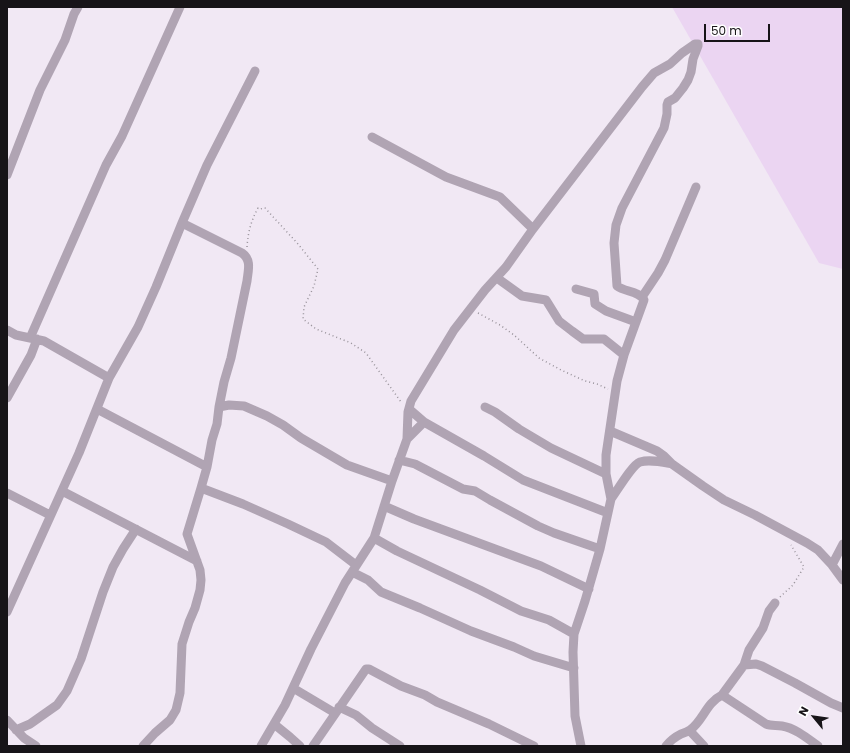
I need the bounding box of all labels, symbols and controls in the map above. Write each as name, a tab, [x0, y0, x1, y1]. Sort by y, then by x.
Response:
scale bar	[706, 16, 772, 42]
text: 50 m	[711, 22, 742, 39]
north arrow	[794, 697, 834, 737]
text: N	[795, 704, 813, 719]

